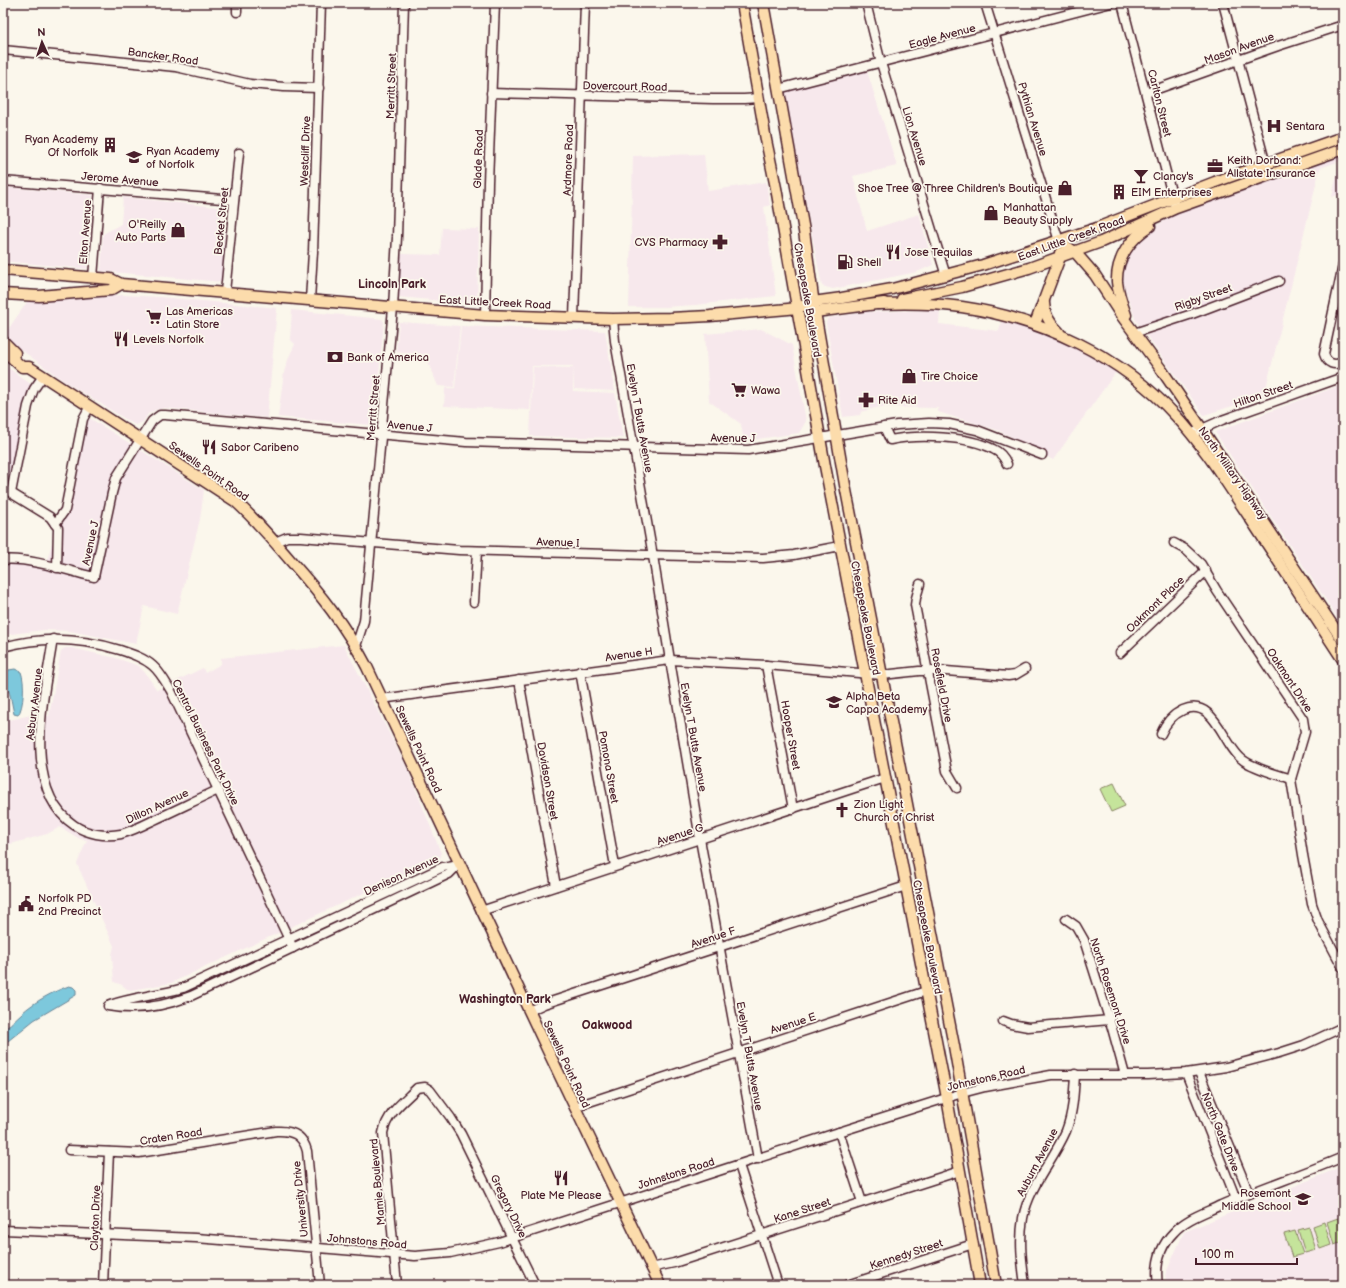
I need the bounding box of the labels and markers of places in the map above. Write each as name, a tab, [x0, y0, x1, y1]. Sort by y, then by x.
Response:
hospital icon: Sentara	[1265, 117, 1283, 135]
place label: Sentara	[1286, 120, 1325, 133]
place label: Ryan Academy Of Norfolk	[24, 133, 99, 159]
building icon: Ryan Academy Of Norfolk	[101, 136, 119, 154]
place label: Ryan Academy of Norfolk	[146, 145, 220, 171]
school or university icon: Ryan Academy of Norfolk	[125, 148, 143, 166]
place label: Keith Dorband: Allstate Insurance	[1227, 154, 1316, 180]
office icon: Keith Dorband: Allstate Insurance	[1206, 157, 1224, 175]
bar icon: Clancy's	[1132, 167, 1150, 185]
place label: Clancy's	[1153, 170, 1194, 183]
shop icon: Shoe Tree @ Three Children's Boutique	[1056, 179, 1074, 197]
place label: Shoe Tree @ Three Children's Boutique	[858, 182, 1053, 195]
building icon: EIM Enterprises	[1110, 183, 1128, 201]
place label: EIM Enterprises	[1131, 186, 1212, 199]
place label: Manhattan Beauty Supply	[1003, 201, 1073, 227]
shop icon: Manhattan Beauty Supply	[982, 204, 1000, 222]
place label: O'Reilly Auto Parts	[115, 218, 167, 244]
shop icon: O'Reilly Auto Parts	[169, 221, 187, 239]
pharmacy icon: CVS Pharmacy	[711, 233, 729, 251]
place label: CVS Pharmacy	[634, 236, 708, 249]
restaurant icon: Jose Tequilas	[884, 243, 902, 261]
place label: Jose Tequilas	[905, 246, 973, 259]
fuel station icon: Shell	[836, 253, 854, 271]
place label: Shell	[857, 256, 881, 269]
place label: Las Americas Latin Store	[166, 305, 234, 331]
supermarket icon: Las Americas Latin Store	[145, 308, 163, 326]
restaurant icon: Levels Norfolk	[112, 330, 130, 348]
place label: Levels Norfolk	[133, 333, 204, 346]
bank icon: Bank of America	[326, 348, 344, 366]
place label: Bank of America	[347, 351, 429, 364]
shop icon: Tire Choice	[900, 367, 918, 385]
place label: Tire Choice	[921, 370, 979, 383]
supermarket icon: Wawa	[730, 381, 748, 399]
place label: Wawa	[751, 384, 780, 397]
pharmacy icon: Rite Aid	[857, 391, 875, 409]
place label: Rite Aid	[878, 394, 917, 407]
restaurant icon: Sabor Caribeno	[200, 438, 218, 456]
place label: Sabor Caribeno	[221, 441, 299, 454]
place label: Alpha Beta Cappa Academy	[846, 690, 928, 716]
school or university icon: Alpha Beta Cappa Academy	[825, 693, 843, 711]
place label: Zion Light Church of Christ	[853, 798, 935, 824]
church icon: Zion Light Church of Christ	[833, 801, 851, 819]
place label: Norfolk PD 2nd Precinct	[38, 892, 102, 918]
public building icon: Norfolk PD 2nd Precinct	[17, 895, 35, 913]
restaurant icon: Plate Me Please	[552, 1169, 570, 1187]
place label: Rosemont Middle School	[1221, 1187, 1292, 1213]
place label: Plate Me Please	[520, 1189, 602, 1202]
school or university icon: Rosemont Middle School	[1294, 1190, 1312, 1208]

